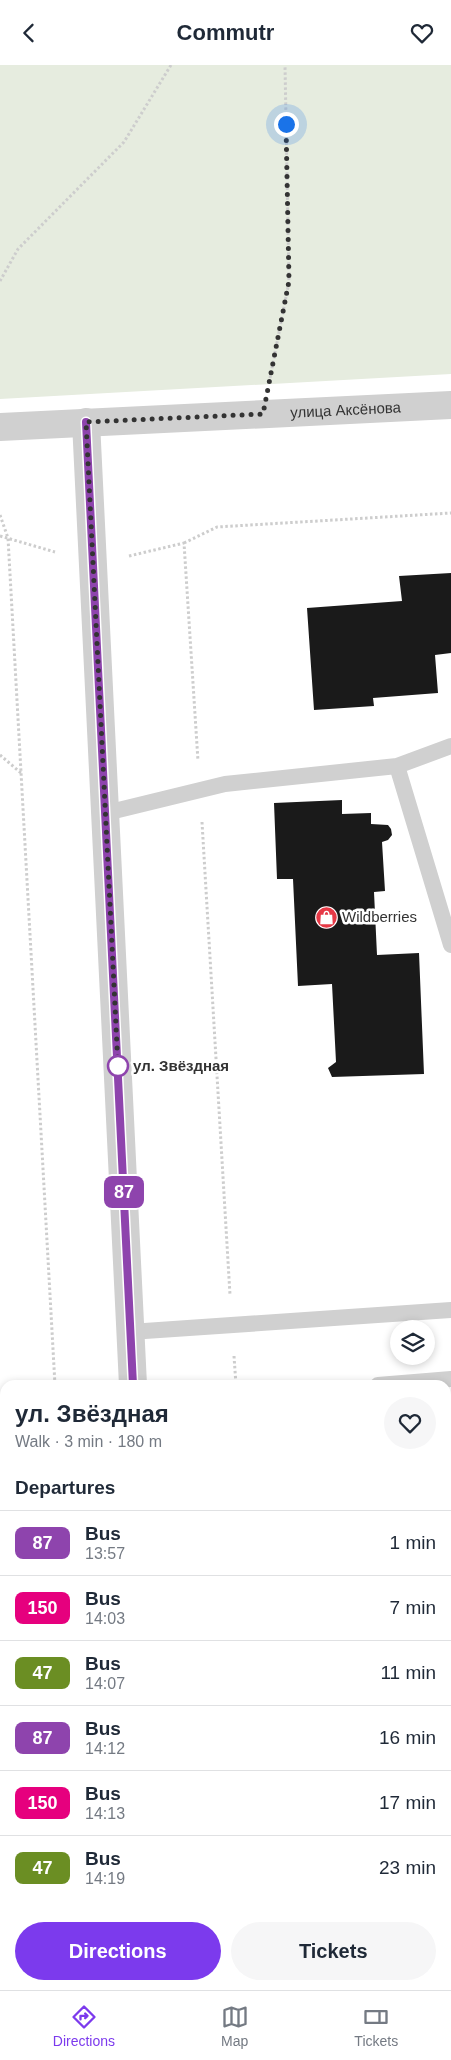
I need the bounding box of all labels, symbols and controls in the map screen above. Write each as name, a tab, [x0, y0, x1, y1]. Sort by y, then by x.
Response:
icon: back	[15, 19, 43, 47]
icon: heart	[408, 19, 436, 47]
text: Commutr	[177, 20, 274, 45]
your location	[274, 112, 299, 137]
street label: улица Аксёнова	[290, 398, 402, 421]
shop icon: Wildberries	[314, 905, 338, 929]
place label: Wildberries	[342, 908, 417, 925]
marker: ул. Звёздная	[107, 1055, 129, 1077]
place label: ул. Звёздная	[133, 1057, 229, 1074]
line badge: 87	[102, 1176, 146, 1208]
text: 87	[114, 1182, 134, 1202]
map controls	[390, 1320, 435, 1365]
button: layers	[390, 1320, 435, 1365]
button: heart	[384, 1397, 436, 1449]
text: ул. Звёздная	[15, 1400, 169, 1427]
text: Walk · 3 min · 180 m	[15, 1433, 162, 1450]
text: Departures	[15, 1477, 115, 1498]
text: Bus	[85, 1523, 121, 1544]
text: 1 min	[390, 1532, 436, 1553]
text: 87	[32, 1533, 53, 1553]
text: 13:57	[85, 1545, 125, 1562]
text: Bus	[85, 1588, 121, 1609]
text: 7 min	[390, 1597, 436, 1618]
text: 150	[27, 1598, 58, 1618]
text: 14:03	[85, 1610, 125, 1627]
text: Bus	[85, 1653, 121, 1674]
text: 11 min	[380, 1662, 436, 1683]
text: 47	[32, 1663, 53, 1683]
text: 14:07	[85, 1675, 125, 1692]
text: Bus	[85, 1718, 121, 1739]
text: 16 min	[379, 1727, 436, 1748]
text: 87	[32, 1728, 53, 1748]
text: 14:12	[85, 1740, 125, 1757]
text: Bus	[85, 1783, 121, 1804]
text: 17 min	[379, 1792, 436, 1813]
text: 150	[27, 1793, 58, 1813]
text: 14:13	[85, 1805, 125, 1822]
text: Bus	[85, 1848, 121, 1869]
text: 23 min	[379, 1857, 436, 1878]
text: 47	[32, 1858, 53, 1878]
text: 14:19	[85, 1870, 125, 1887]
button: Directions	[15, 1922, 221, 1980]
button: Tickets	[231, 1922, 436, 1980]
tab: Directions	[53, 2003, 115, 2049]
tab: Map	[221, 2003, 249, 2049]
tab: Tickets	[354, 2003, 398, 2049]

